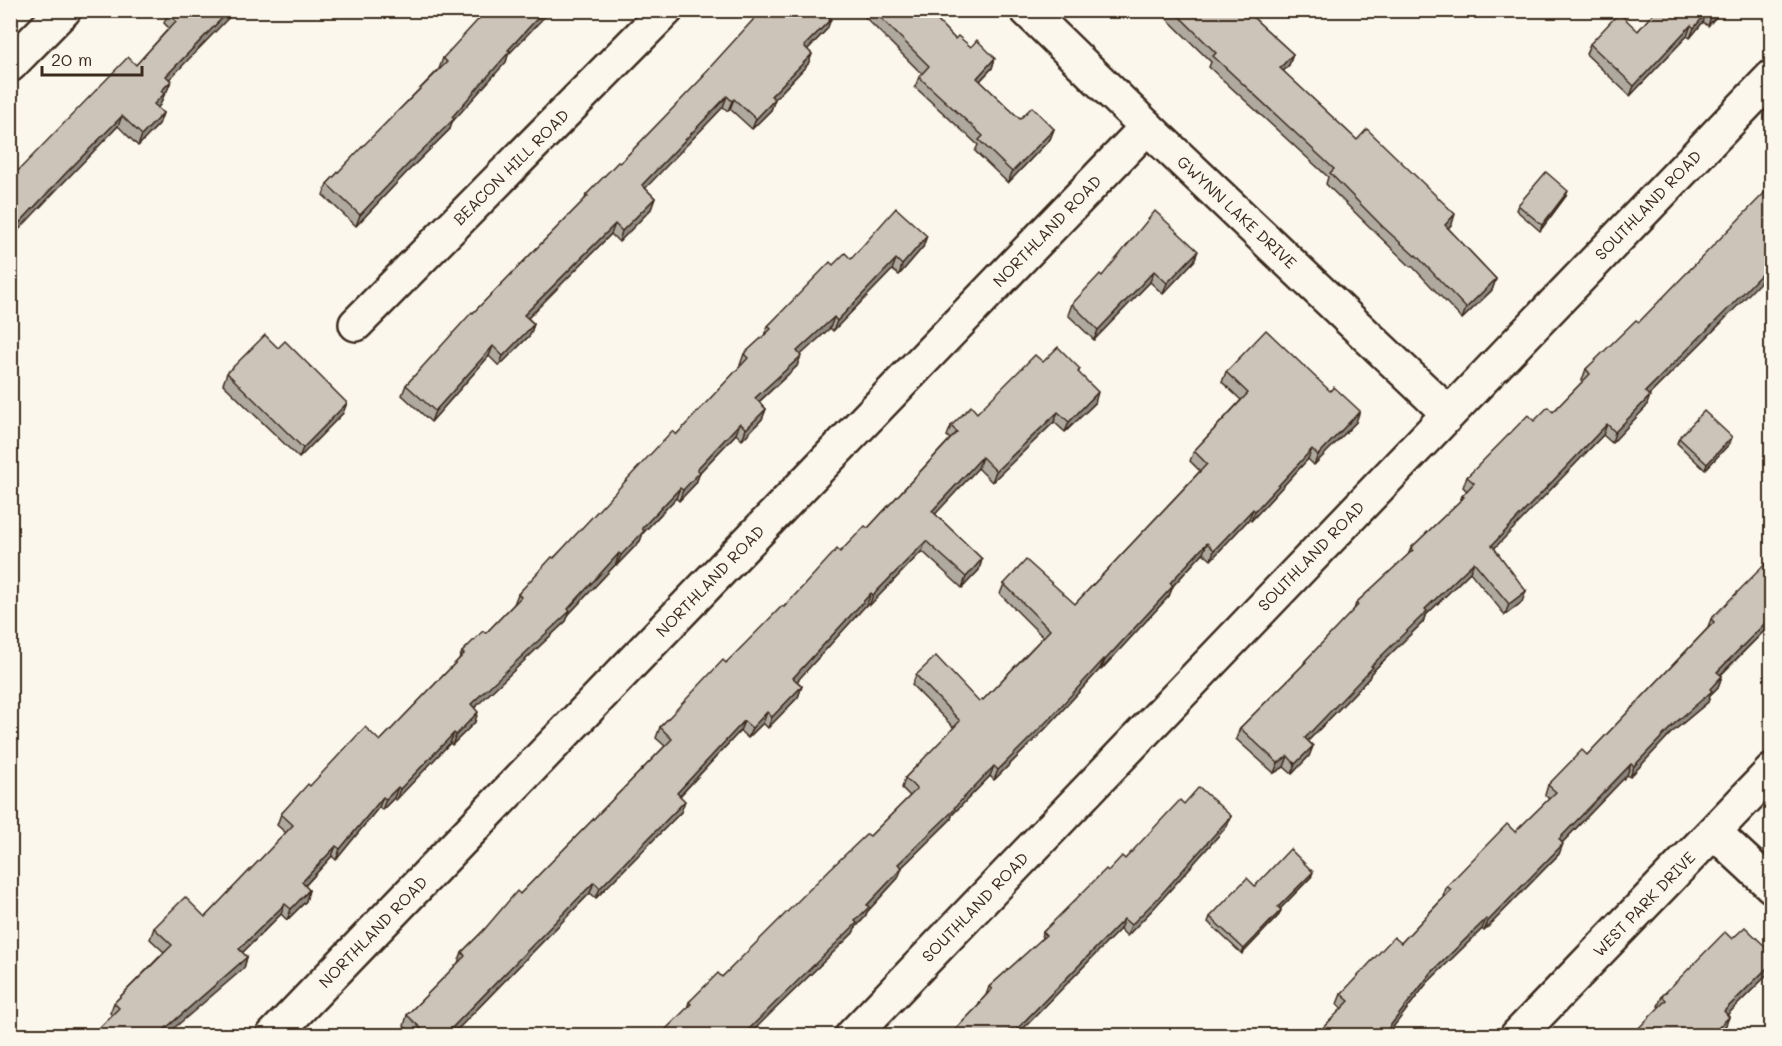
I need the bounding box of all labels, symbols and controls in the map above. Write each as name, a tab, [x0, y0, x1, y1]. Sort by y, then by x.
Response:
scale bar	[42, 39, 142, 77]
text: 20 m	[51, 47, 92, 71]
street label: BEACON HILL ROAD	[448, 104, 573, 229]
street label: SOUTHLAND ROAD	[1590, 145, 1706, 264]
street label: GWYNN LAKE DRIVE	[1173, 151, 1302, 273]
street label: NORTHLAND ROAD	[988, 170, 1105, 291]
street label: SOUTHLAND ROAD	[1253, 496, 1369, 615]
street label: NORTHLAND ROAD	[651, 520, 768, 641]
street label: WEST PARK DRIVE	[1588, 846, 1699, 961]
street label: SOUTHLAND ROAD	[917, 847, 1033, 966]
street label: NORTHLAND ROAD	[314, 871, 431, 992]

